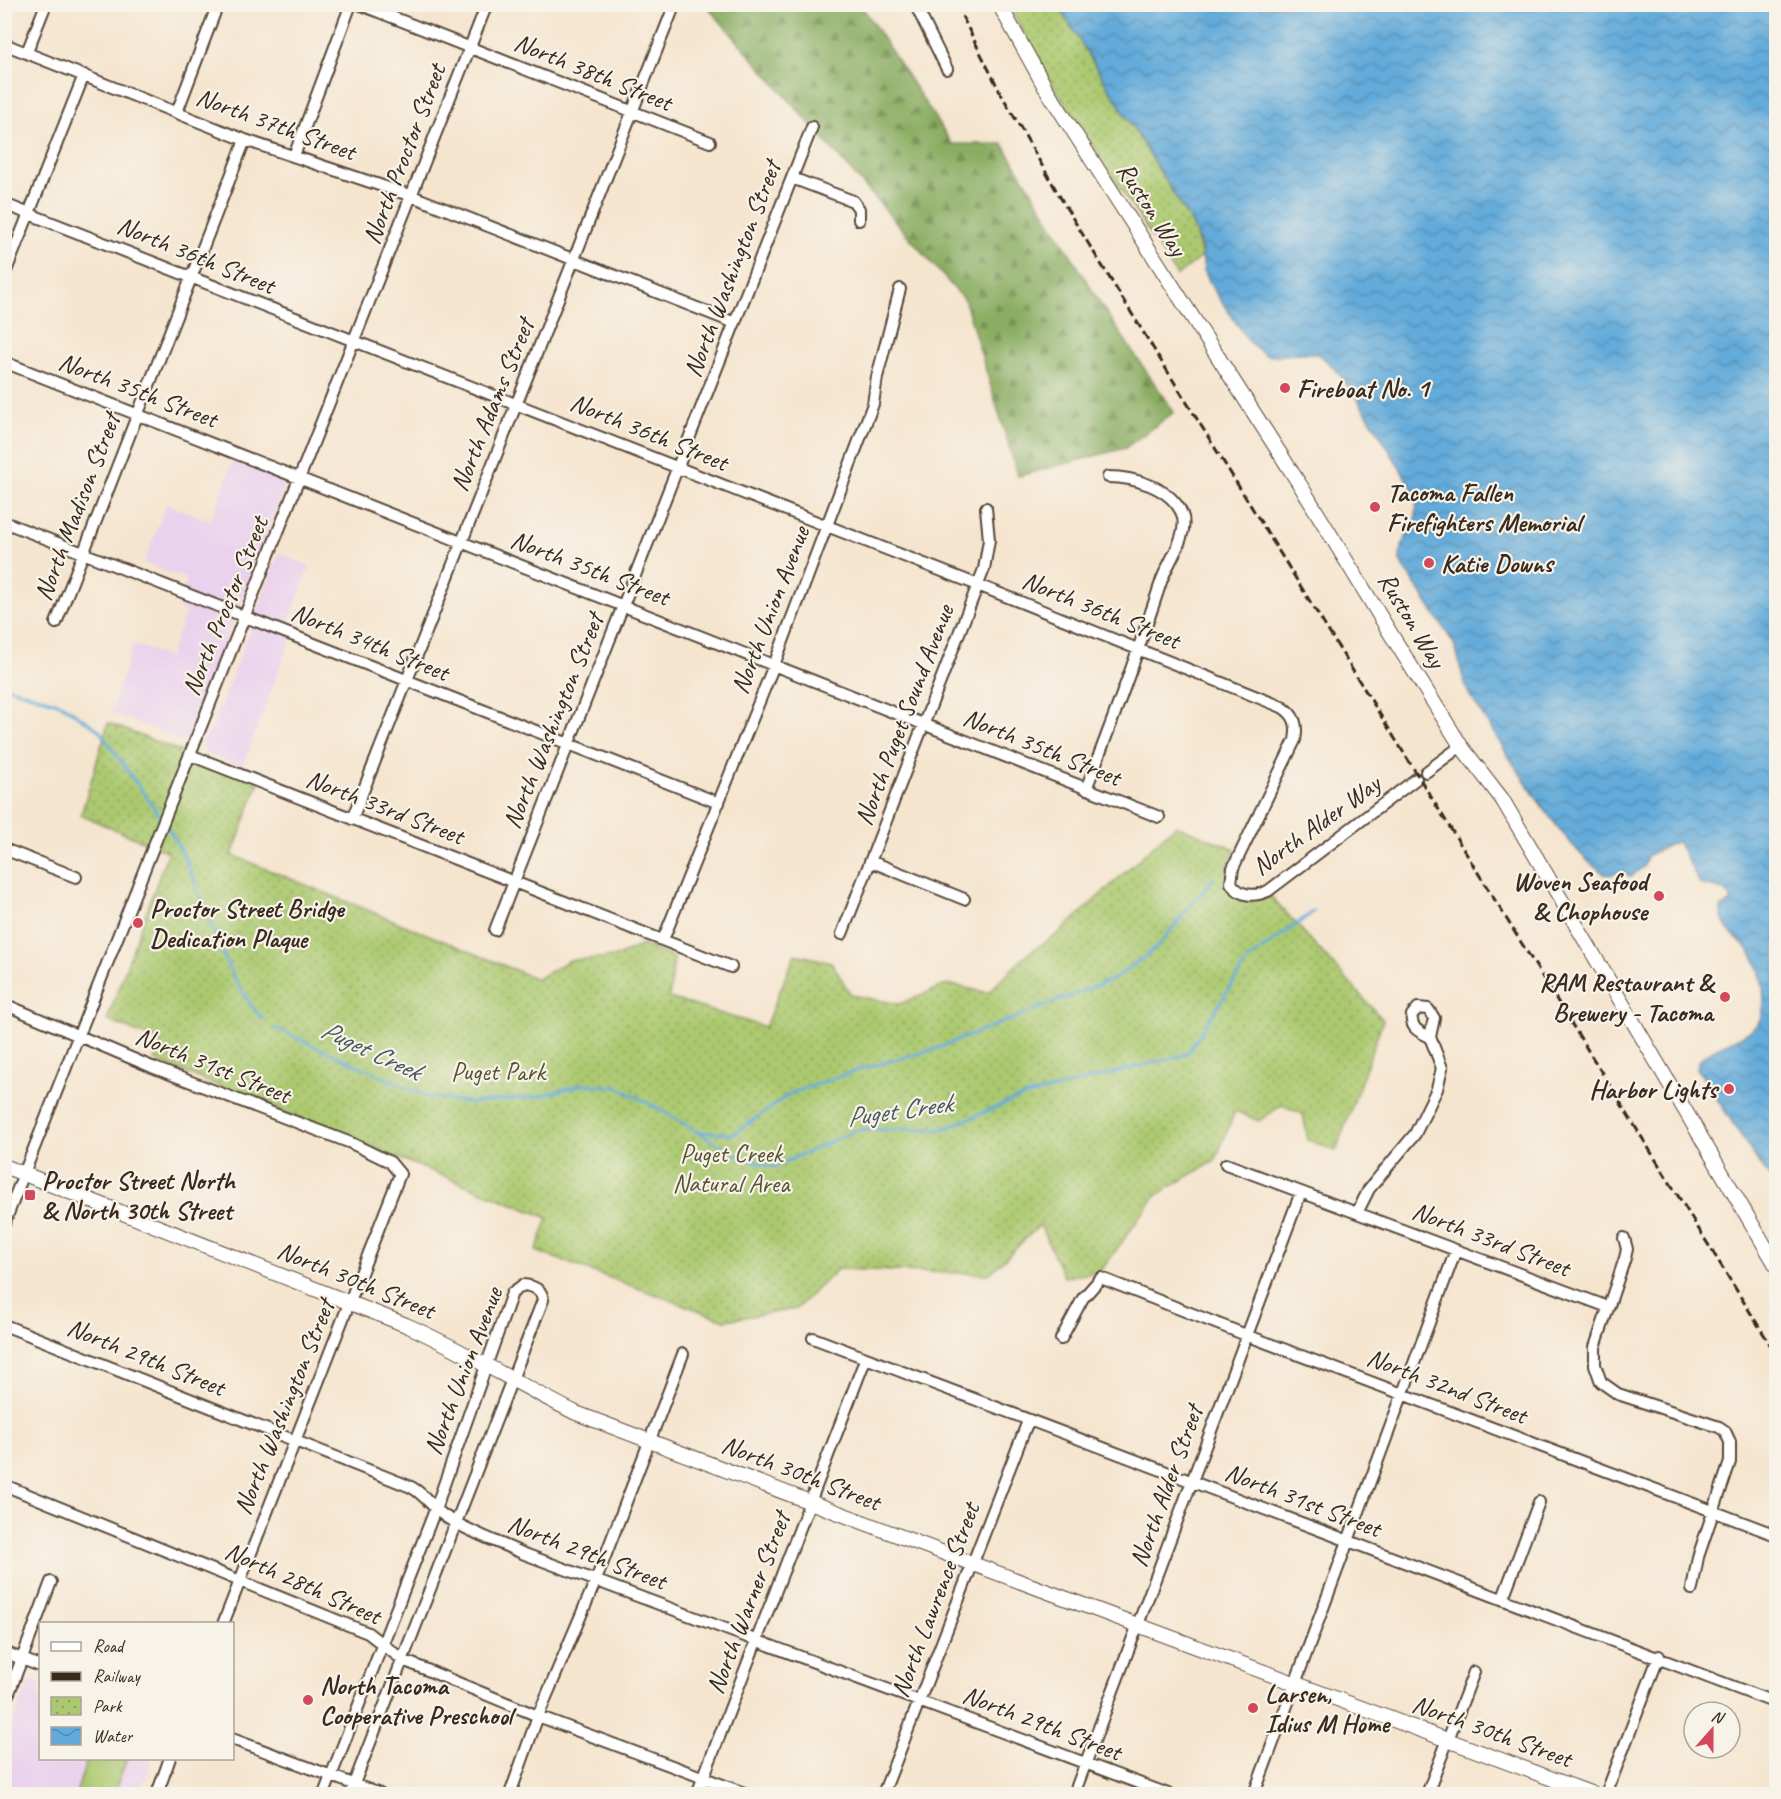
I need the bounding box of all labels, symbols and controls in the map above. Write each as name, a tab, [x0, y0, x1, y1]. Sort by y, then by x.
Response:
street label: North 38th Street	[509, 25, 679, 119]
street label: North Proctor Street	[355, 57, 454, 249]
street label: North 37th Street	[192, 80, 362, 169]
street label: North Washington Street	[676, 153, 790, 382]
street label: Ruston Way	[1109, 156, 1196, 264]
street label: North 36th Street	[112, 208, 282, 302]
street label: North Adams Street	[442, 311, 543, 496]
street label: North 35th Street	[54, 345, 224, 436]
place label: Fireboat No. 1	[1297, 372, 1432, 405]
marker: Fireboat No. 1	[1278, 381, 1292, 395]
street label: North 36th Street	[565, 385, 735, 479]
street label: North Madison Street	[26, 406, 129, 605]
place label: Tacoma Fallen Firefighters Memorial	[1387, 476, 1586, 539]
marker: Tacoma Fallen Firefighters Memorial	[1368, 500, 1382, 514]
street label: North Proctor Street	[174, 510, 277, 700]
street label: North Union Avenue	[723, 520, 818, 698]
street label: North 35th Street	[506, 523, 676, 614]
place label: Katie Downs	[1441, 547, 1555, 580]
marker: Katie Downs	[1422, 556, 1436, 570]
street label: North 36th Street	[1017, 563, 1187, 657]
street label: Ruston Way	[1371, 566, 1454, 676]
street label: North 34th Street	[286, 595, 456, 689]
street label: North Puget Sound Avenue	[847, 599, 962, 830]
street label: North Washington Street	[495, 606, 612, 833]
street label: North 35th Street	[958, 700, 1128, 794]
street label: North 33rd Street	[302, 762, 471, 853]
street label: North Alder Way	[1245, 766, 1388, 883]
place label: Woven Seafood & Chophouse	[1513, 865, 1652, 928]
marker: Woven Seafood & Chophouse	[1652, 889, 1666, 903]
place label: Proctor Street Bridge Dedication Plaque	[150, 892, 346, 955]
marker: Proctor Street Bridge Dedication Plaque	[131, 916, 145, 930]
place label: RAM Restaurant & Brewery - Tacoma	[1539, 966, 1716, 1029]
marker: RAM Restaurant & Brewery - Tacoma	[1718, 990, 1732, 1004]
water label: Puget Creek	[316, 1012, 431, 1090]
street label: North 31st Street	[131, 1019, 297, 1112]
park label: Puget Park	[451, 1055, 547, 1088]
place label: Harbor Lights	[1589, 1073, 1720, 1106]
marker: Harbor Lights	[1722, 1082, 1736, 1096]
water label: Puget Creek	[844, 1085, 959, 1134]
park label: Puget Creek Natural Area	[673, 1137, 791, 1200]
place label: Proctor Street North & North 30th Street	[42, 1164, 237, 1227]
marker: Proctor Street North & North 30th Street	[23, 1188, 37, 1202]
street label: North 33rd Street	[1408, 1194, 1577, 1285]
street label: North 30th Street	[272, 1233, 442, 1327]
street label: North Union Avenue	[416, 1281, 511, 1459]
street label: North Washington Street	[226, 1292, 343, 1519]
street label: North 29th Street	[62, 1310, 232, 1404]
street label: North 32nd Street	[1362, 1340, 1534, 1432]
street label: North Alder Street	[1122, 1398, 1212, 1571]
street label: North 30th Street	[717, 1428, 887, 1519]
street label: North 31st Street	[1220, 1455, 1388, 1546]
street label: North Lawrence Street	[883, 1496, 988, 1702]
street label: North Warner Street	[698, 1504, 799, 1698]
street label: North 29th Street	[503, 1507, 673, 1598]
street label: North 28th Street	[220, 1534, 388, 1633]
legend	[39, 1622, 234, 1760]
text: Road	[93, 1635, 126, 1657]
text: Railway	[93, 1665, 141, 1687]
place label: North Tacoma Cooperative Preschool	[320, 1669, 518, 1732]
place label: Larsen, Idius M Home	[1265, 1677, 1391, 1740]
street label: North 29th Street	[958, 1678, 1128, 1769]
street label: North 30th Street	[1408, 1687, 1578, 1776]
marker: North Tacoma Cooperative Preschool	[301, 1693, 315, 1707]
text: Park	[93, 1695, 123, 1717]
north arrow	[1682, 1700, 1742, 1760]
marker: Larsen, Idius M Home	[1246, 1701, 1260, 1715]
text: N	[1709, 1706, 1728, 1729]
text: Water	[93, 1725, 134, 1747]

